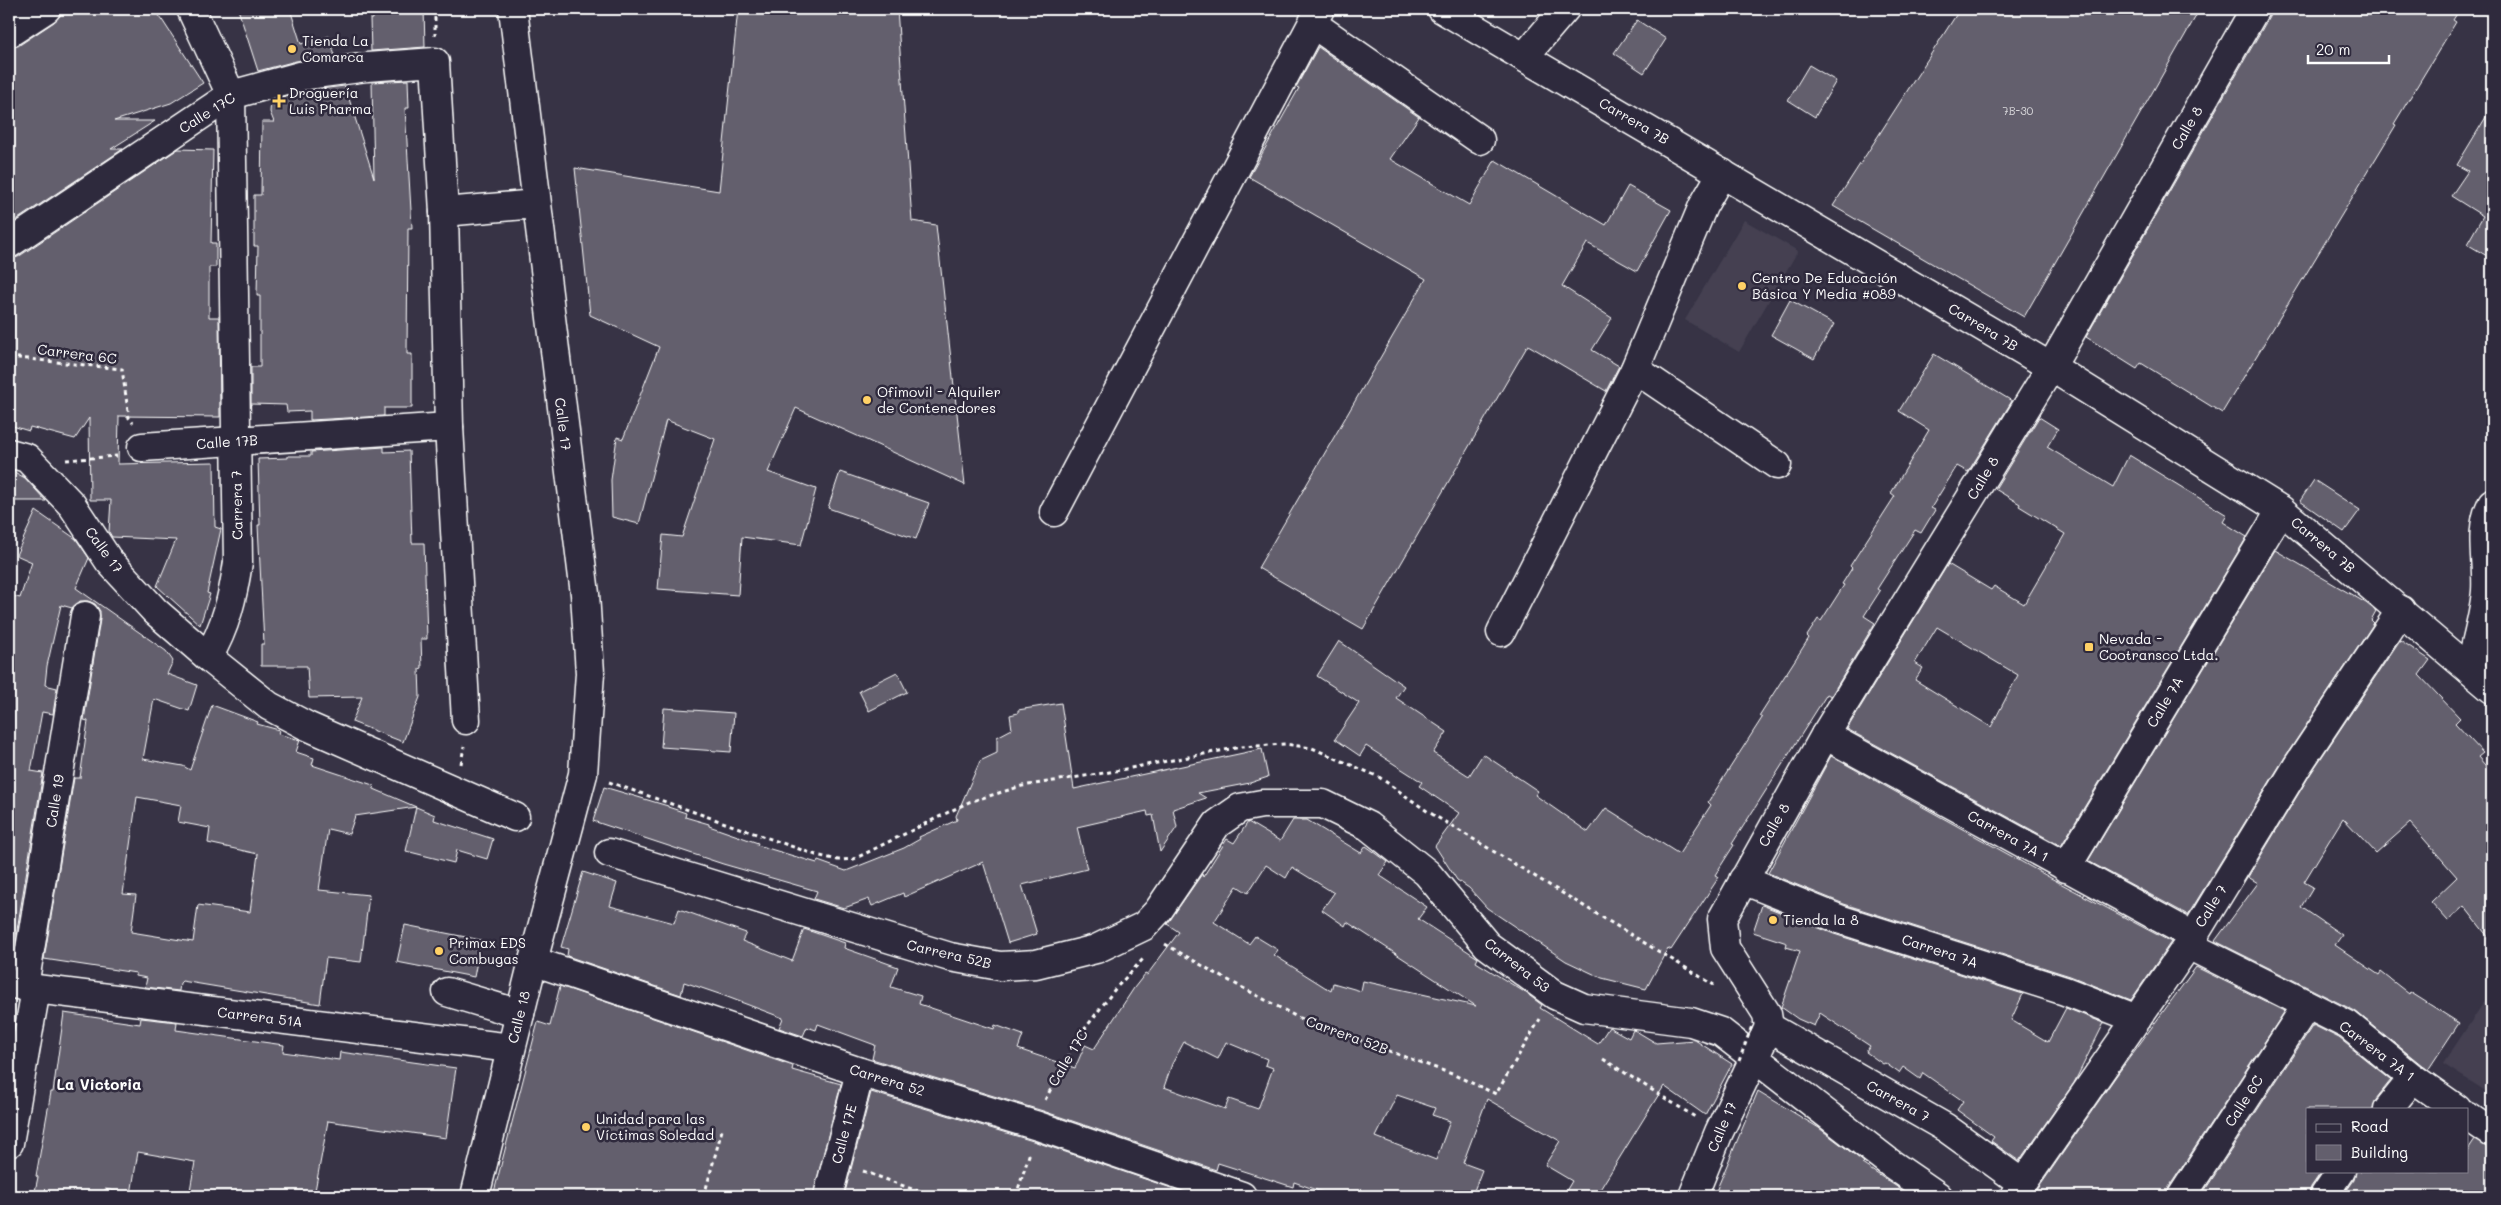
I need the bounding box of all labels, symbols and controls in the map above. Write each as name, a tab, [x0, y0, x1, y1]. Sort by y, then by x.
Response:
place label: Tienda La Comarca	[302, 31, 369, 66]
scale bar	[2308, 32, 2390, 64]
text: 20 m	[2316, 39, 2350, 59]
marker: Tienda La Comarca	[286, 43, 298, 55]
place label: Droguería Luis Pharma	[289, 83, 372, 118]
street label: Calle 17C	[175, 88, 238, 137]
street label: Carrera 7B	[1596, 93, 1673, 148]
marker: Droguería Luis Pharma	[273, 95, 285, 107]
street label: Calle 8	[2166, 102, 2207, 153]
house number: 7B-30	[2003, 103, 2034, 118]
place label: Centro De Educación Básica Y Media #089	[1752, 268, 1897, 303]
marker: Centro De Educación Básica Y Media #089	[1736, 280, 1748, 292]
street label: Carrera 7B	[1945, 298, 2022, 355]
street label: Carrera 6C	[36, 339, 118, 368]
place label: Ofimovil - Alquiler de Contenedores	[877, 382, 1001, 417]
marker: Ofimovil - Alquiler de Contenedores	[861, 394, 873, 406]
street label: Calle 17	[551, 397, 576, 452]
street label: Calle 17B	[196, 430, 258, 453]
street label: Calle 8	[1962, 453, 2003, 503]
street label: Carrera 7	[226, 470, 247, 540]
street label: Carrera 7B	[2287, 512, 2359, 577]
street label: Calle 17	[81, 523, 128, 577]
place label: Nevada - Cootransco Ltda.	[2099, 629, 2218, 664]
marker: Nevada - Cootransco Ltda.	[2083, 641, 2095, 653]
street label: Calle 7A	[2142, 673, 2187, 731]
street label: Calle 19	[41, 773, 68, 829]
street label: Calle 8	[1753, 799, 1794, 850]
street label: Carrera 7A 1	[1964, 805, 2052, 866]
street label: Calle 7	[2190, 881, 2231, 931]
place label: Tienda la 8	[1783, 910, 1859, 929]
marker: Tienda la 8	[1767, 914, 1779, 926]
street label: Carrera 7A	[1900, 929, 1981, 972]
place label: Primax EDS Combugas	[449, 933, 526, 968]
street label: Carrera 53	[1481, 933, 1554, 996]
street label: Carrera 52B	[905, 935, 993, 972]
marker: Primax EDS Combugas	[433, 945, 445, 957]
street label: Calle 18	[503, 989, 534, 1045]
street label: Carrera 51A	[216, 1002, 304, 1031]
street label: Carrera 52B	[1303, 1011, 1391, 1058]
street label: Carrera 7A 1	[2336, 1016, 2419, 1085]
street label: Calle 17C	[1043, 1026, 1092, 1090]
street label: Carrera 52	[847, 1059, 927, 1100]
street label: Calle 6C	[2220, 1072, 2267, 1130]
district label: La Victoria	[56, 1074, 142, 1094]
street label: Carrera 7	[1863, 1075, 1933, 1126]
street label: Calle 17	[1702, 1099, 1741, 1155]
street label: Calle 17E	[826, 1102, 861, 1166]
legend	[2306, 1108, 2468, 1172]
place label: Unidad para las Víctimas Soledad	[596, 1109, 714, 1144]
text: Road	[2351, 1116, 2388, 1136]
marker: Unidad para las Víctimas Soledad	[580, 1121, 592, 1133]
text: Building	[2351, 1142, 2408, 1162]

